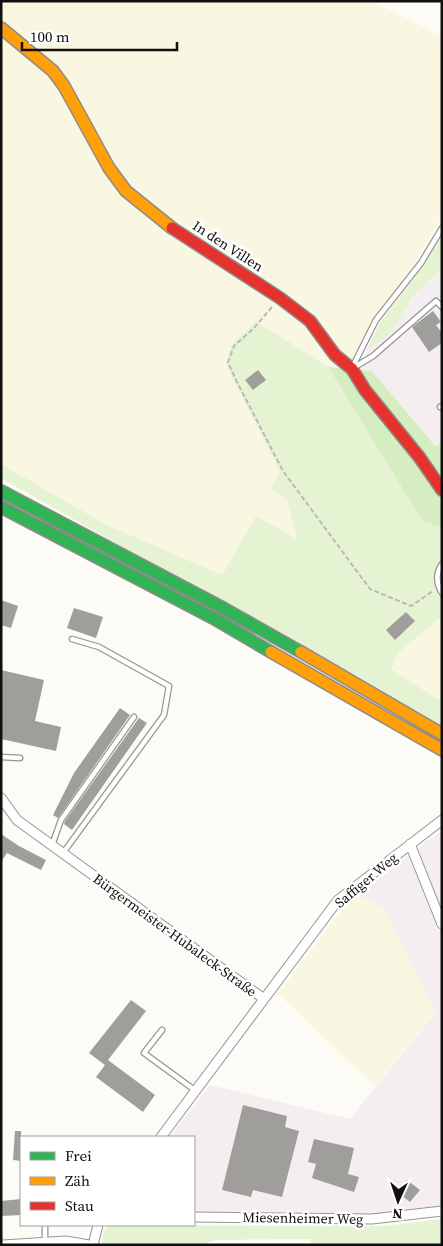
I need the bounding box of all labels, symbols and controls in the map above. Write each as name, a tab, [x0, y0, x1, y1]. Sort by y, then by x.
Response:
scale bar	[22, 20, 178, 52]
text: 100 m	[30, 26, 70, 47]
street label: In den Villen	[189, 216, 268, 277]
street label: Saffiger Weg	[330, 848, 402, 912]
street label: Bürgermeister-Hubaleck-Straße	[89, 869, 261, 1001]
legend	[20, 1136, 195, 1226]
text: Frei	[65, 1145, 92, 1166]
text: Zäh	[65, 1170, 90, 1191]
north arrow	[373, 1176, 423, 1226]
text: Stau	[65, 1195, 94, 1216]
text: N	[392, 1204, 403, 1224]
street label: Miesenheimer Weg	[242, 1207, 364, 1229]

